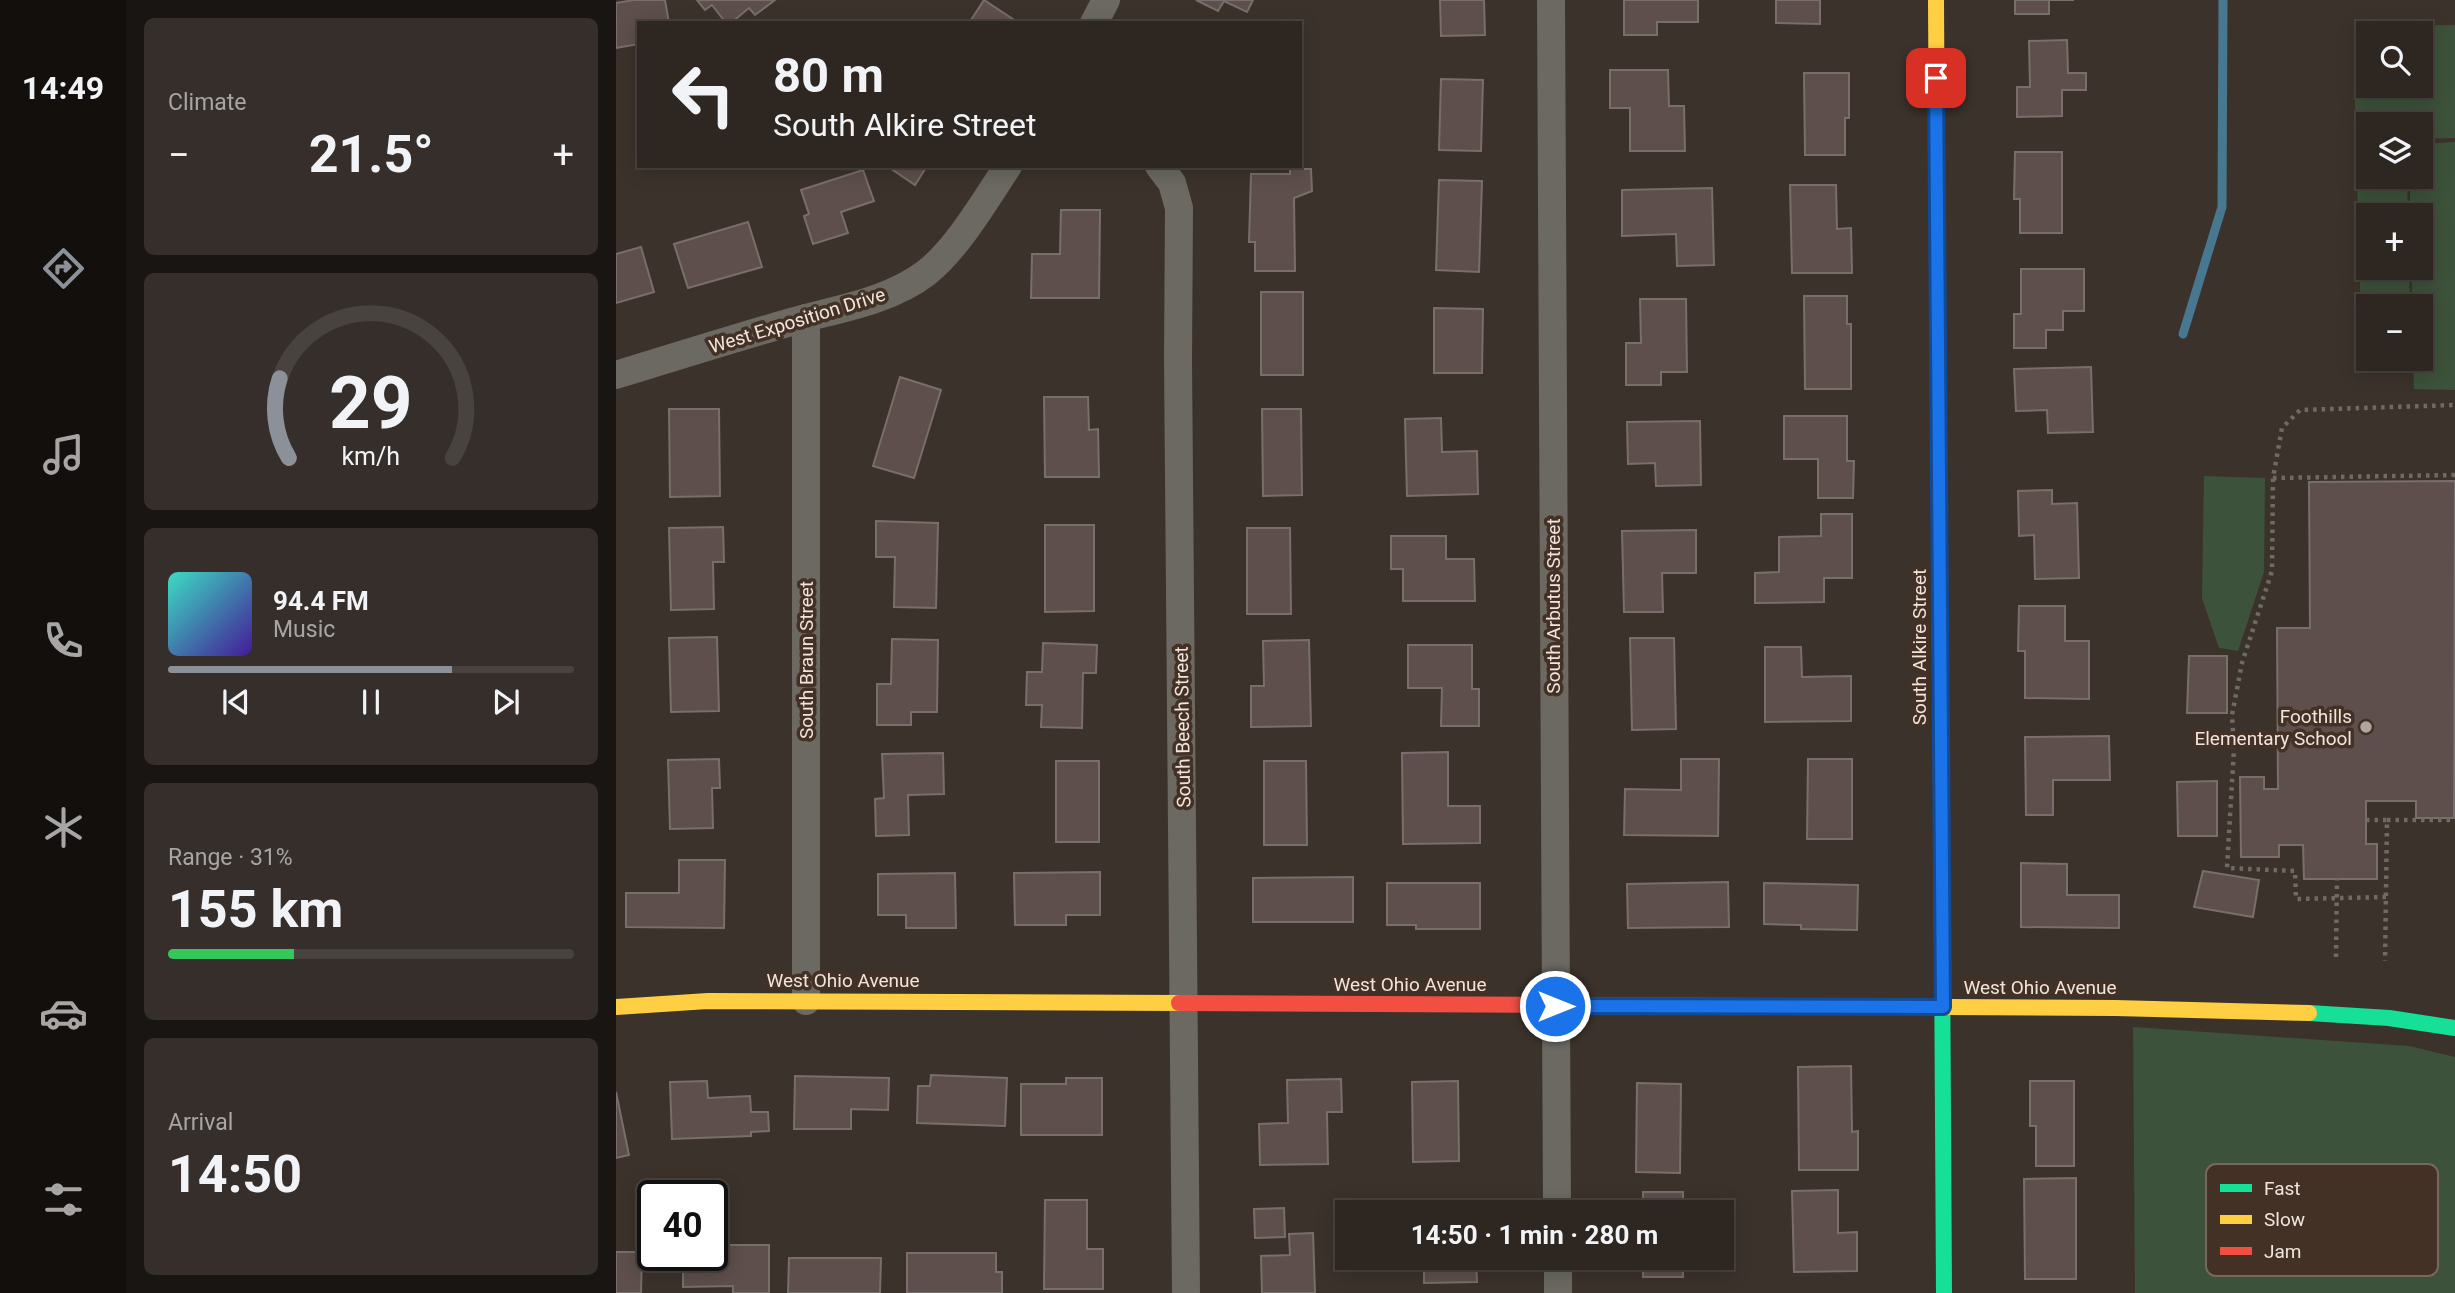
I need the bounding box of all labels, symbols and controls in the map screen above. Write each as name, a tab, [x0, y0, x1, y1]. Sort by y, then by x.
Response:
map controls	[2356, 21, 2433, 371]
button: search	[2356, 21, 2433, 98]
text: 80 m	[773, 47, 884, 104]
pin	[1906, 48, 1966, 108]
icon: left	[658, 49, 749, 140]
icon: arrive	[1917, 59, 1955, 97]
text: 14:49	[22, 69, 104, 107]
text: Climate	[168, 89, 247, 116]
text: South Alkire Street	[773, 106, 1036, 144]
button: layers	[2356, 112, 2433, 189]
text: 21.5°	[309, 124, 434, 185]
text: −	[168, 133, 190, 177]
text: +	[552, 133, 574, 177]
button: +	[2356, 203, 2433, 280]
icon: directions	[39, 244, 88, 293]
street label: West Exposition Drive	[706, 283, 888, 358]
button: −	[2356, 294, 2433, 371]
text: 29	[329, 360, 413, 446]
icon: music	[39, 430, 88, 479]
text: km/h	[342, 441, 400, 470]
street label: South Arbutus Street	[1542, 518, 1565, 694]
street label: South Alkire Street	[1908, 569, 1931, 725]
street label: South Braun Street	[795, 581, 818, 739]
text: 94.4 FM	[273, 586, 369, 616]
icon: phone	[39, 616, 88, 665]
text: Music	[273, 616, 335, 643]
street label: South Beech Street	[1170, 646, 1195, 808]
icon: previous	[217, 683, 255, 721]
icon: pause	[352, 683, 390, 721]
icon: next	[487, 683, 525, 721]
place label: Foothills Elementary School	[2194, 705, 2352, 750]
marker: Foothills Elementary School	[2358, 719, 2374, 735]
icon: climate	[39, 803, 88, 852]
text: Range · 31%	[168, 844, 293, 871]
text: 155 km	[168, 879, 343, 940]
street label: West Ohio Avenue	[766, 969, 920, 992]
position arrow	[1518, 969, 1592, 1043]
street label: West Ohio Avenue	[1333, 973, 1487, 996]
street label: West Ohio Avenue	[1963, 976, 2117, 999]
icon: car	[39, 989, 88, 1038]
text: Arrival	[168, 1109, 233, 1136]
text: 14:50	[168, 1144, 302, 1205]
legend	[2206, 1164, 2438, 1276]
icon: filters	[39, 1175, 88, 1224]
text: Fast	[2264, 1177, 2301, 1200]
speed limit sign: 40	[637, 1180, 728, 1271]
text: Slow	[2264, 1208, 2305, 1231]
text: 14:50 · 1 min · 280 m	[1411, 1220, 1658, 1250]
text: Jam	[2264, 1240, 2301, 1263]

